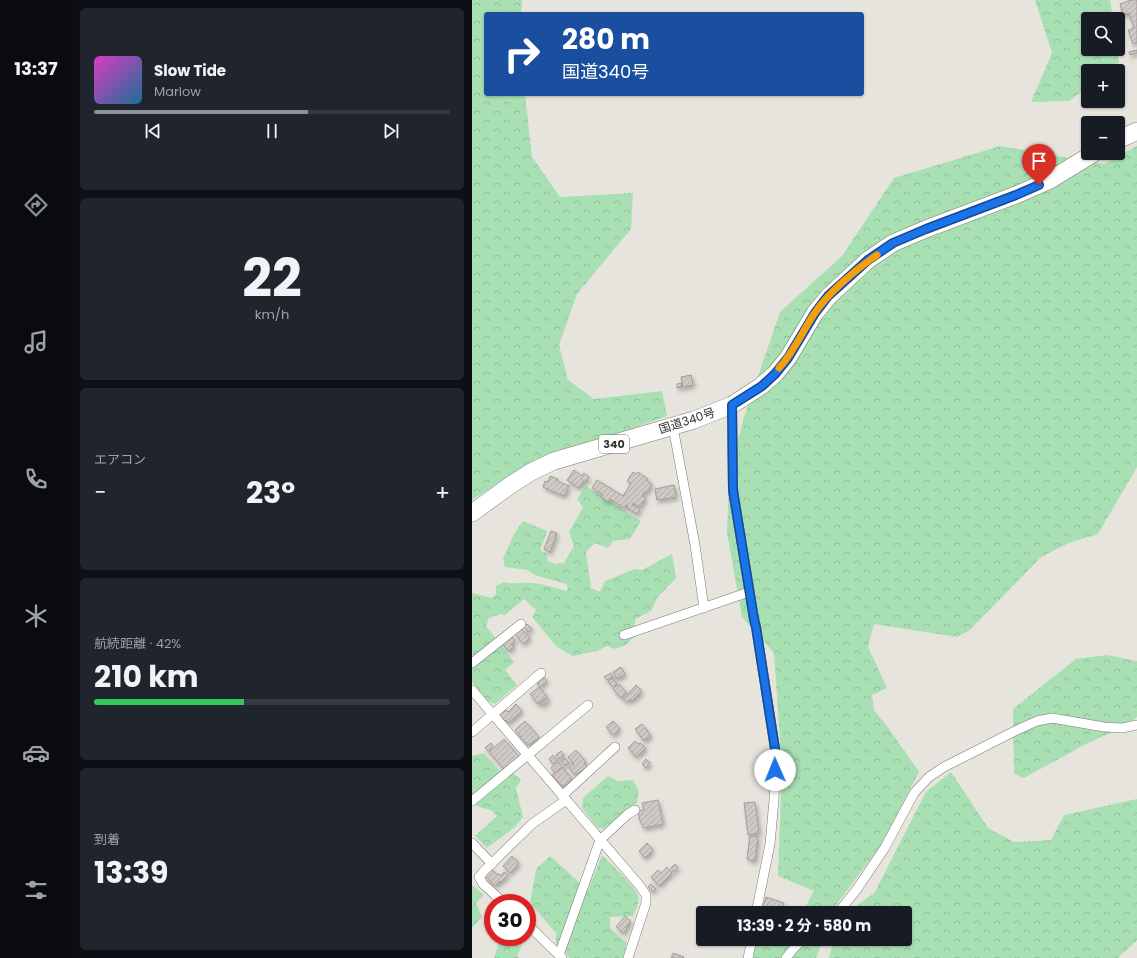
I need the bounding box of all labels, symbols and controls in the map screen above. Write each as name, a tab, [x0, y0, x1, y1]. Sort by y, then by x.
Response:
map controls	[1081, 12, 1125, 160]
button: search	[1081, 12, 1125, 56]
text: 280 m	[562, 20, 650, 59]
icon: right	[496, 28, 548, 80]
text: 13:37	[14, 56, 58, 81]
text: 国道340号	[562, 59, 649, 84]
text: Slow Tide	[154, 60, 226, 81]
button: +	[1081, 64, 1125, 108]
text: Marlow	[154, 82, 201, 101]
button: −	[1081, 116, 1125, 160]
icon: previous	[142, 120, 164, 142]
icon: pause	[261, 120, 283, 142]
icon: next	[380, 120, 402, 142]
pin	[1022, 144, 1056, 185]
icon: arrive	[1028, 150, 1050, 172]
icon: directions	[22, 191, 50, 219]
text: 22	[242, 242, 302, 315]
text: km/h	[255, 305, 289, 324]
icon: music	[22, 328, 50, 356]
street label: 国道340号	[657, 403, 717, 438]
road number: 340	[599, 435, 629, 453]
text: エアコン	[94, 450, 146, 469]
icon: phone	[22, 465, 50, 493]
text: 23°	[246, 471, 295, 514]
text: −	[94, 477, 106, 508]
text: +	[435, 477, 450, 508]
icon: climate	[22, 602, 50, 630]
text: 航続距離 · 42%	[94, 634, 181, 653]
text: 210 km	[94, 655, 199, 698]
icon: car	[22, 739, 50, 767]
position arrow	[754, 749, 796, 791]
text: 到着	[94, 830, 120, 849]
text: 13:39	[94, 851, 169, 894]
icon: filters	[22, 876, 50, 904]
speed limit sign: 30	[484, 894, 536, 946]
text: 13:39 · 2 分 · 580 m	[737, 915, 871, 936]

